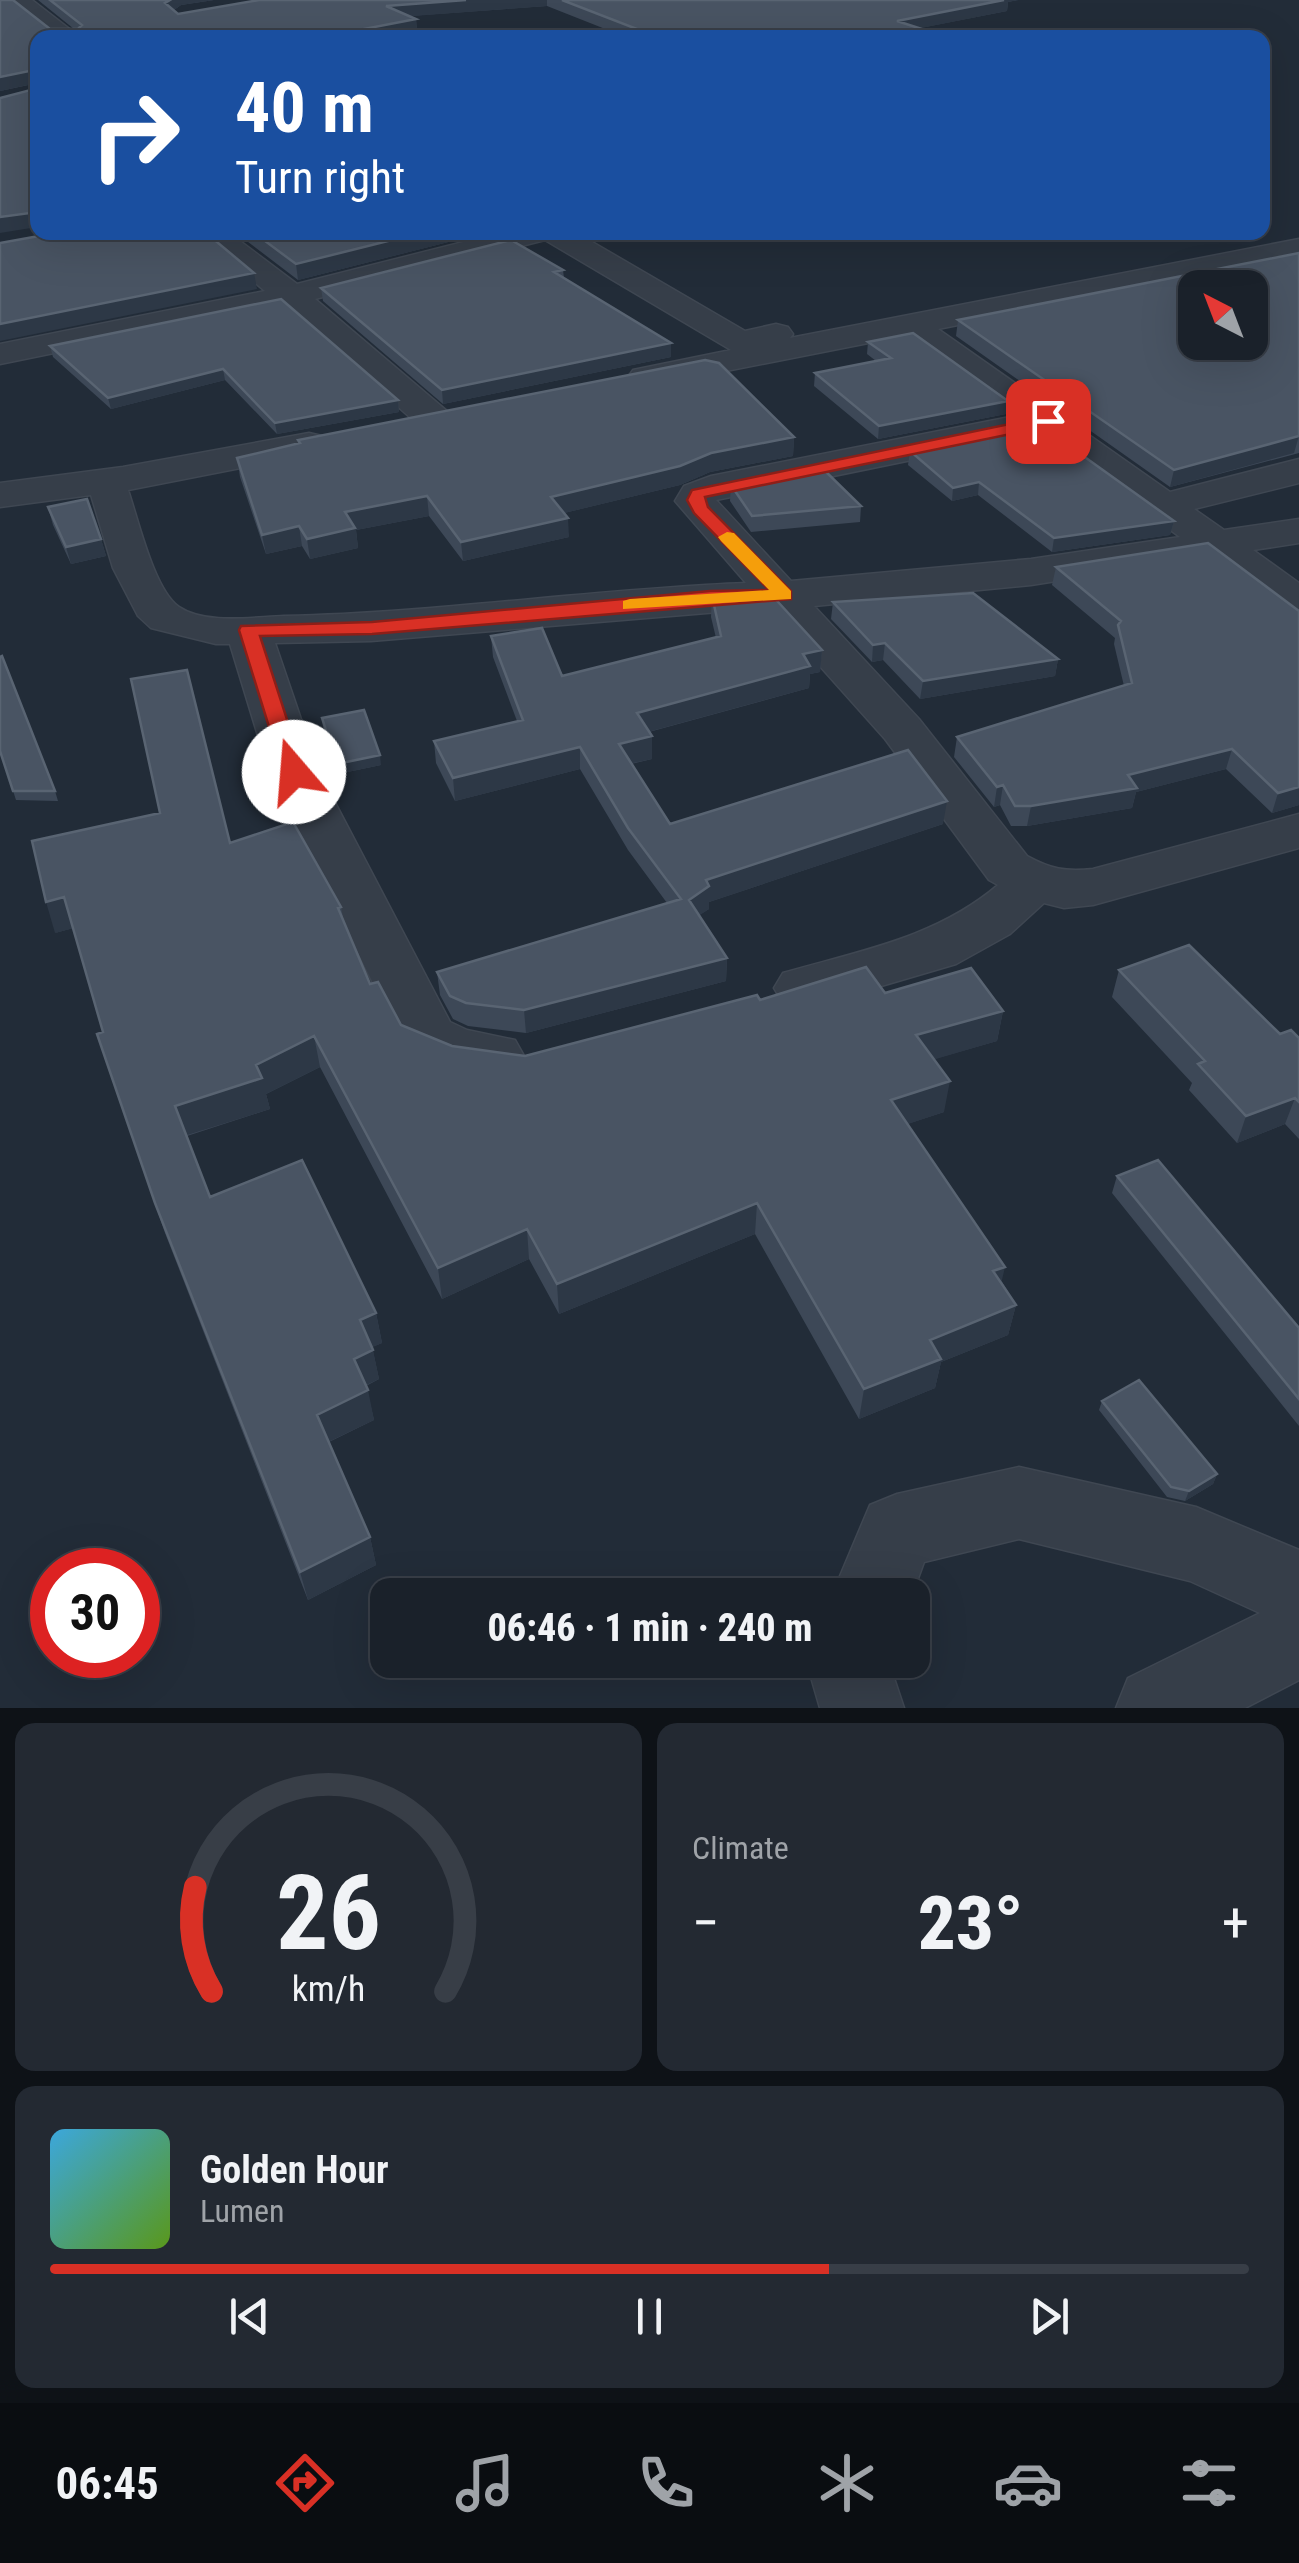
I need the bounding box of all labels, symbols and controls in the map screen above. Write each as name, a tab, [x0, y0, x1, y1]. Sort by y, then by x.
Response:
text: 40 m	[235, 67, 374, 149]
icon: right	[70, 70, 200, 200]
text: Turn right	[235, 151, 405, 204]
north arrow	[1178, 270, 1268, 360]
map controls	[1178, 270, 1268, 360]
pin	[1006, 379, 1091, 464]
icon: arrive	[1021, 394, 1076, 449]
position arrow	[242, 720, 346, 824]
speed limit sign: 30	[30, 1548, 160, 1678]
text: 06:46 · 1 min · 240 m	[488, 1606, 812, 1650]
text: Climate	[692, 1829, 789, 1867]
text: 26	[276, 1853, 381, 1974]
text: 23°	[918, 1879, 1023, 1967]
text: −	[692, 1891, 720, 1955]
text: +	[1222, 1891, 1249, 1955]
text: km/h	[292, 1968, 365, 2010]
text: Golden Hour	[200, 2148, 389, 2192]
text: Lumen	[200, 2192, 285, 2230]
icon: previous	[222, 2289, 277, 2344]
icon: pause	[622, 2289, 677, 2344]
icon: next	[1022, 2289, 1077, 2344]
icon: directions	[270, 2448, 340, 2518]
icon: music	[450, 2448, 520, 2518]
icon: phone	[631, 2448, 701, 2518]
icon: climate	[812, 2448, 882, 2518]
icon: car	[993, 2448, 1063, 2518]
icon: filters	[1174, 2448, 1244, 2518]
text: 06:45	[55, 2457, 159, 2510]

